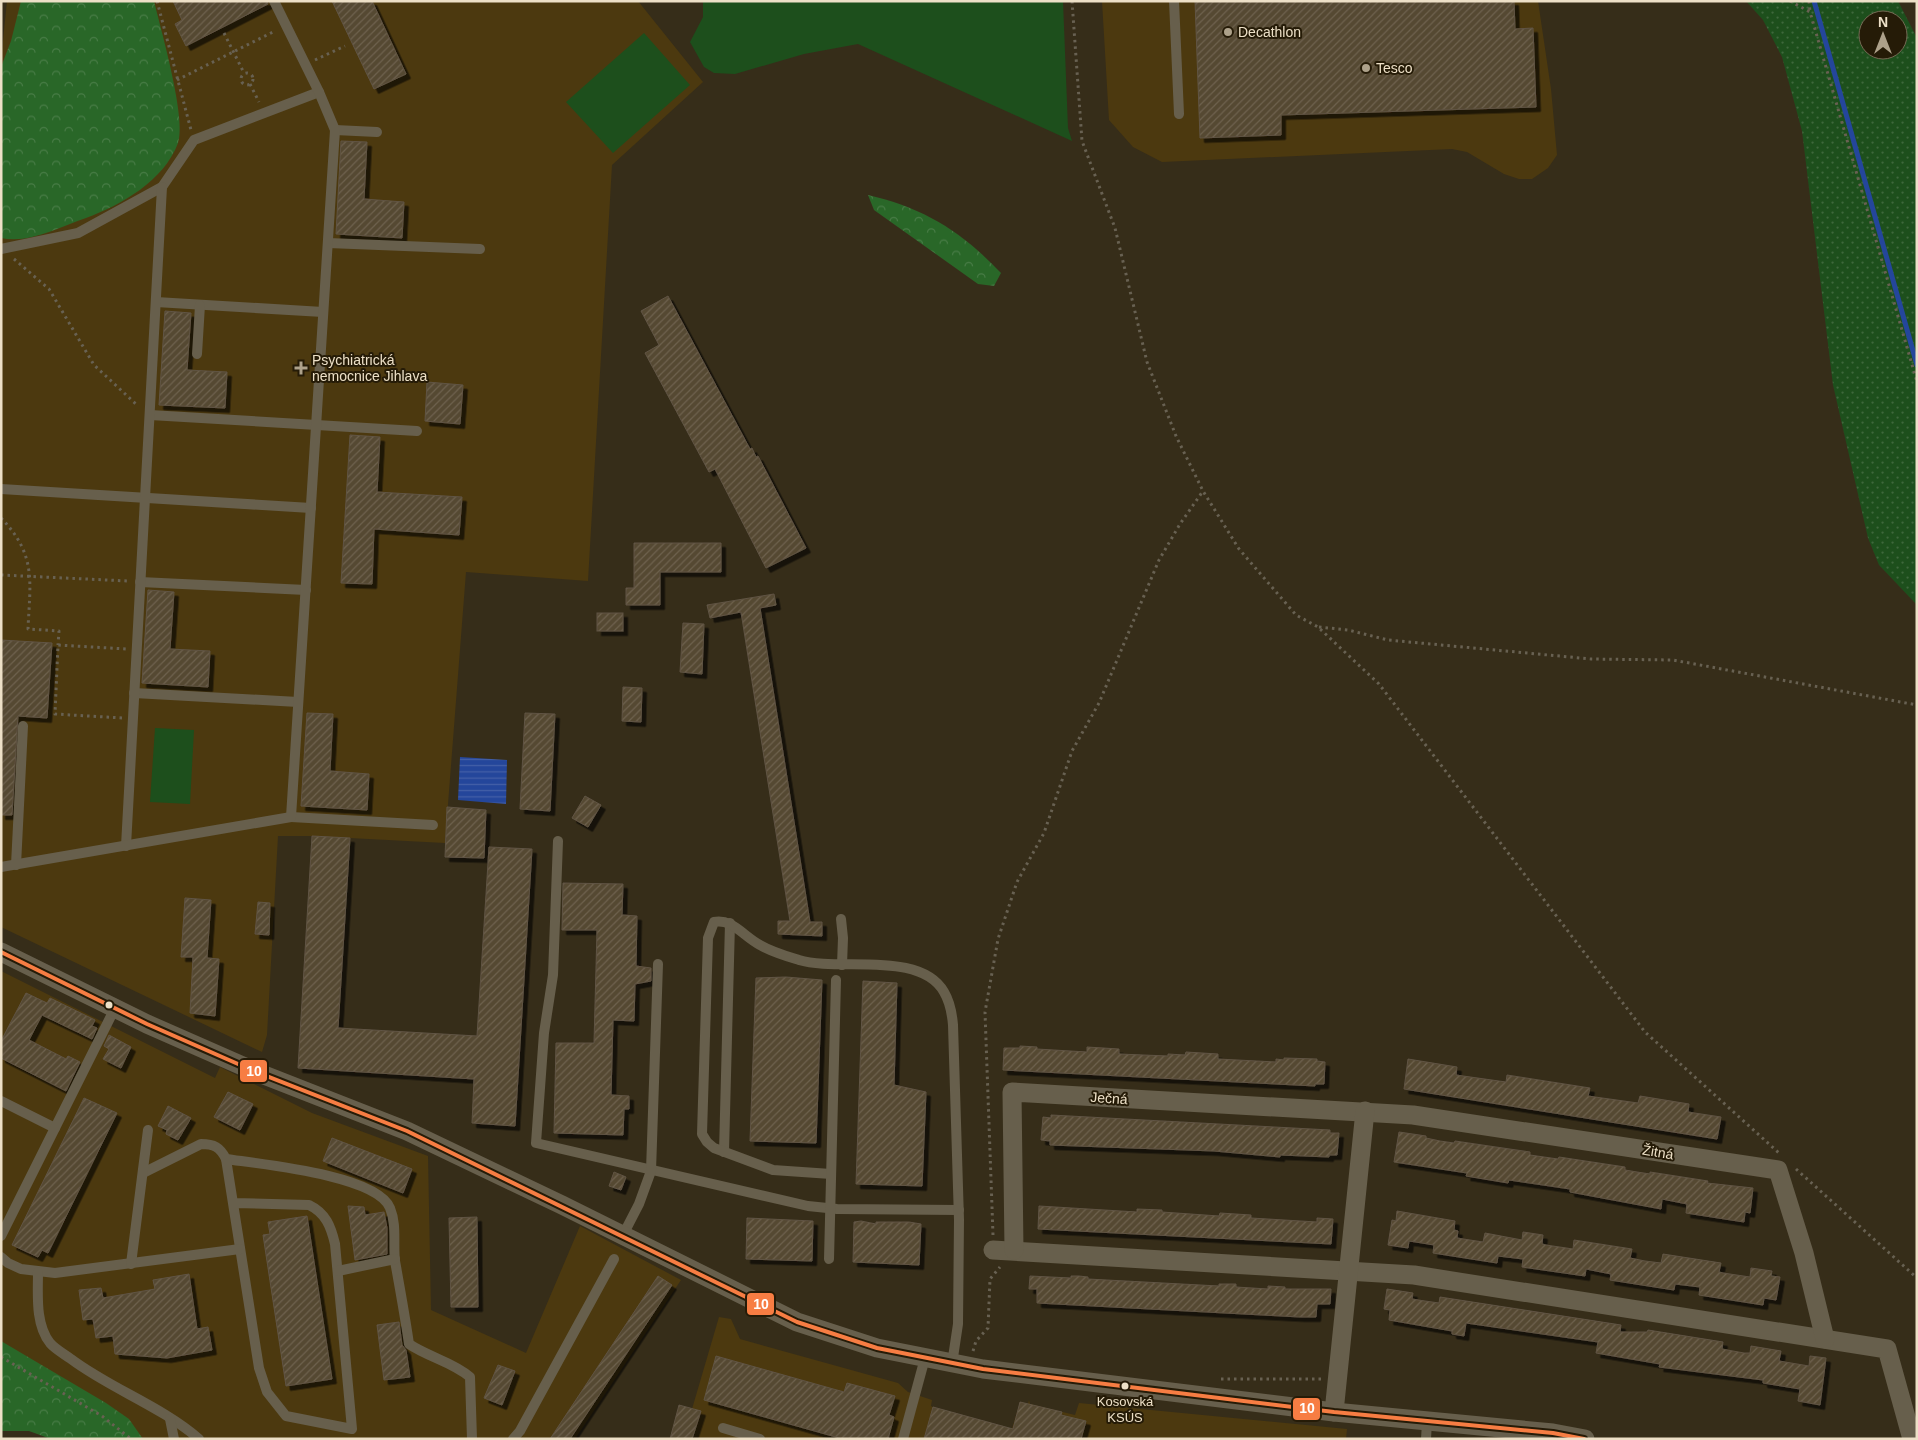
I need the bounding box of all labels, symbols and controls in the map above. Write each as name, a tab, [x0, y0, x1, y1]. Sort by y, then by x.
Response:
north arrow	[1858, 10, 1908, 60]
text: N	[1878, 14, 1888, 30]
place label: Decathlon	[1238, 24, 1301, 40]
marker: Decathlon	[1222, 26, 1234, 38]
place label: Tesco	[1376, 60, 1413, 76]
marker: Tesco	[1360, 62, 1372, 74]
place label: Psychiatrická nemocnice Jihlava	[312, 352, 427, 384]
marker: Psychiatrická nemocnice Jihlava	[294, 361, 308, 375]
unlabelled marker	[104, 1000, 114, 1010]
line badge: 10	[239, 1059, 268, 1083]
text: 10	[246, 1063, 262, 1079]
street label: Ječná	[1090, 1089, 1128, 1107]
street label: Žitná	[1641, 1142, 1675, 1162]
line badge: 10	[746, 1292, 775, 1316]
text: 10	[753, 1296, 769, 1312]
marker: Kosovská KSÚS	[1120, 1381, 1130, 1391]
place label: Kosovská KSÚS	[1097, 1394, 1154, 1425]
line badge: 10	[1292, 1397, 1321, 1421]
text: 10	[1299, 1400, 1315, 1416]

